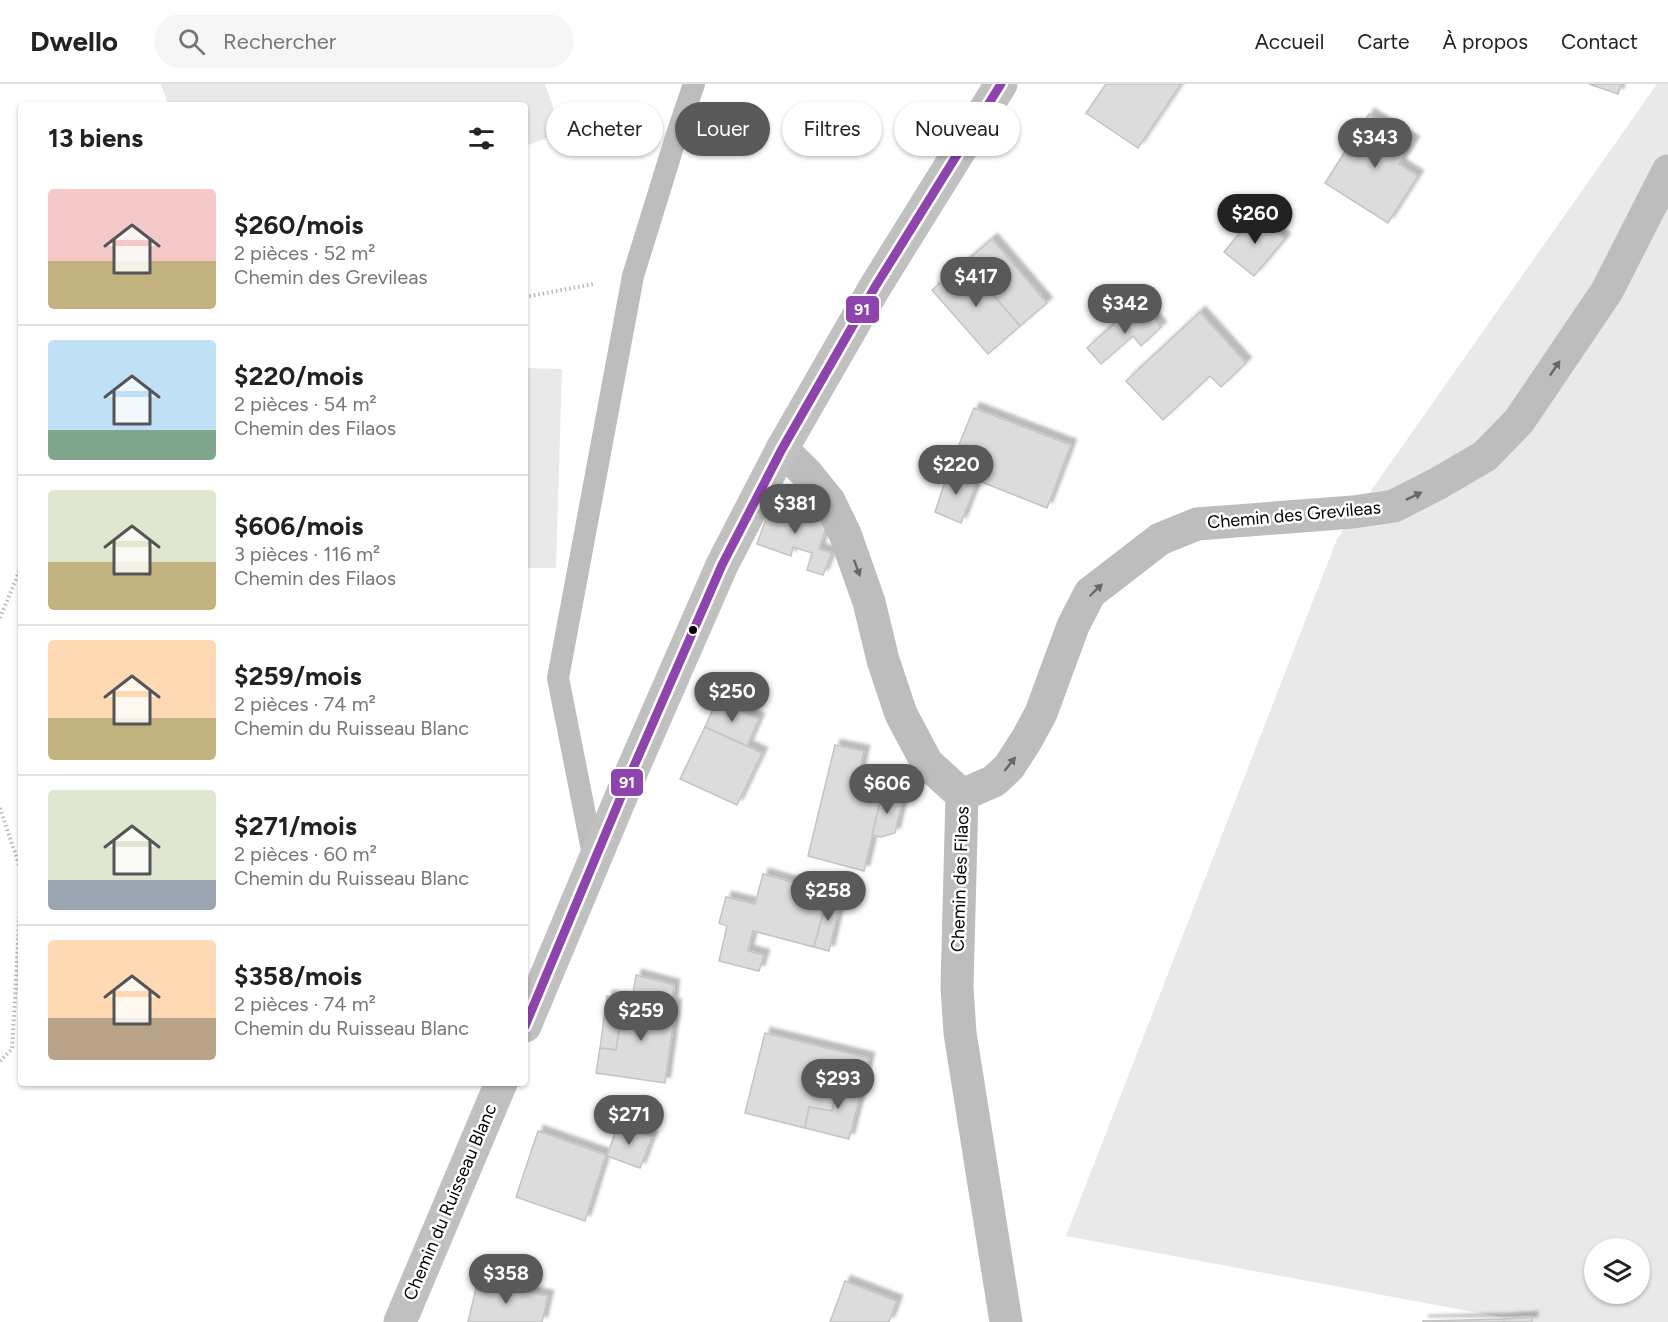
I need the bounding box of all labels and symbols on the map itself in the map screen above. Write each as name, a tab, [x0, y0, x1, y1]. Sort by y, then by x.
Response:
pin: $343	[1339, 118, 1411, 169]
pin: $260	[1219, 194, 1291, 245]
pin: $417	[940, 257, 1012, 308]
pin: $342	[1089, 284, 1161, 335]
line badge: 91	[845, 295, 880, 324]
text: 91	[854, 300, 870, 319]
one-way arrow	[1549, 360, 1560, 376]
pin: $220	[920, 445, 992, 496]
pin: $381	[759, 484, 831, 535]
one-way arrow	[1405, 491, 1422, 501]
street label: Chemin des Grevileas	[1206, 496, 1382, 534]
one-way arrow	[853, 559, 863, 577]
one-way arrow	[1088, 583, 1103, 597]
unlabelled marker	[687, 624, 699, 636]
pin: $250	[696, 672, 768, 723]
one-way arrow	[1004, 756, 1016, 771]
pin: $606	[851, 764, 923, 815]
line badge: 91	[610, 768, 644, 797]
text: 91	[619, 773, 635, 792]
street label: Chemin des Filaos	[946, 806, 974, 952]
pin: $258	[792, 871, 864, 922]
pin: $259	[605, 991, 677, 1042]
pin: $293	[802, 1059, 874, 1110]
pin: $271	[593, 1095, 665, 1146]
street label: Chemin du Ruisseau Blanc	[399, 1100, 502, 1304]
pin: $358	[470, 1254, 542, 1305]

